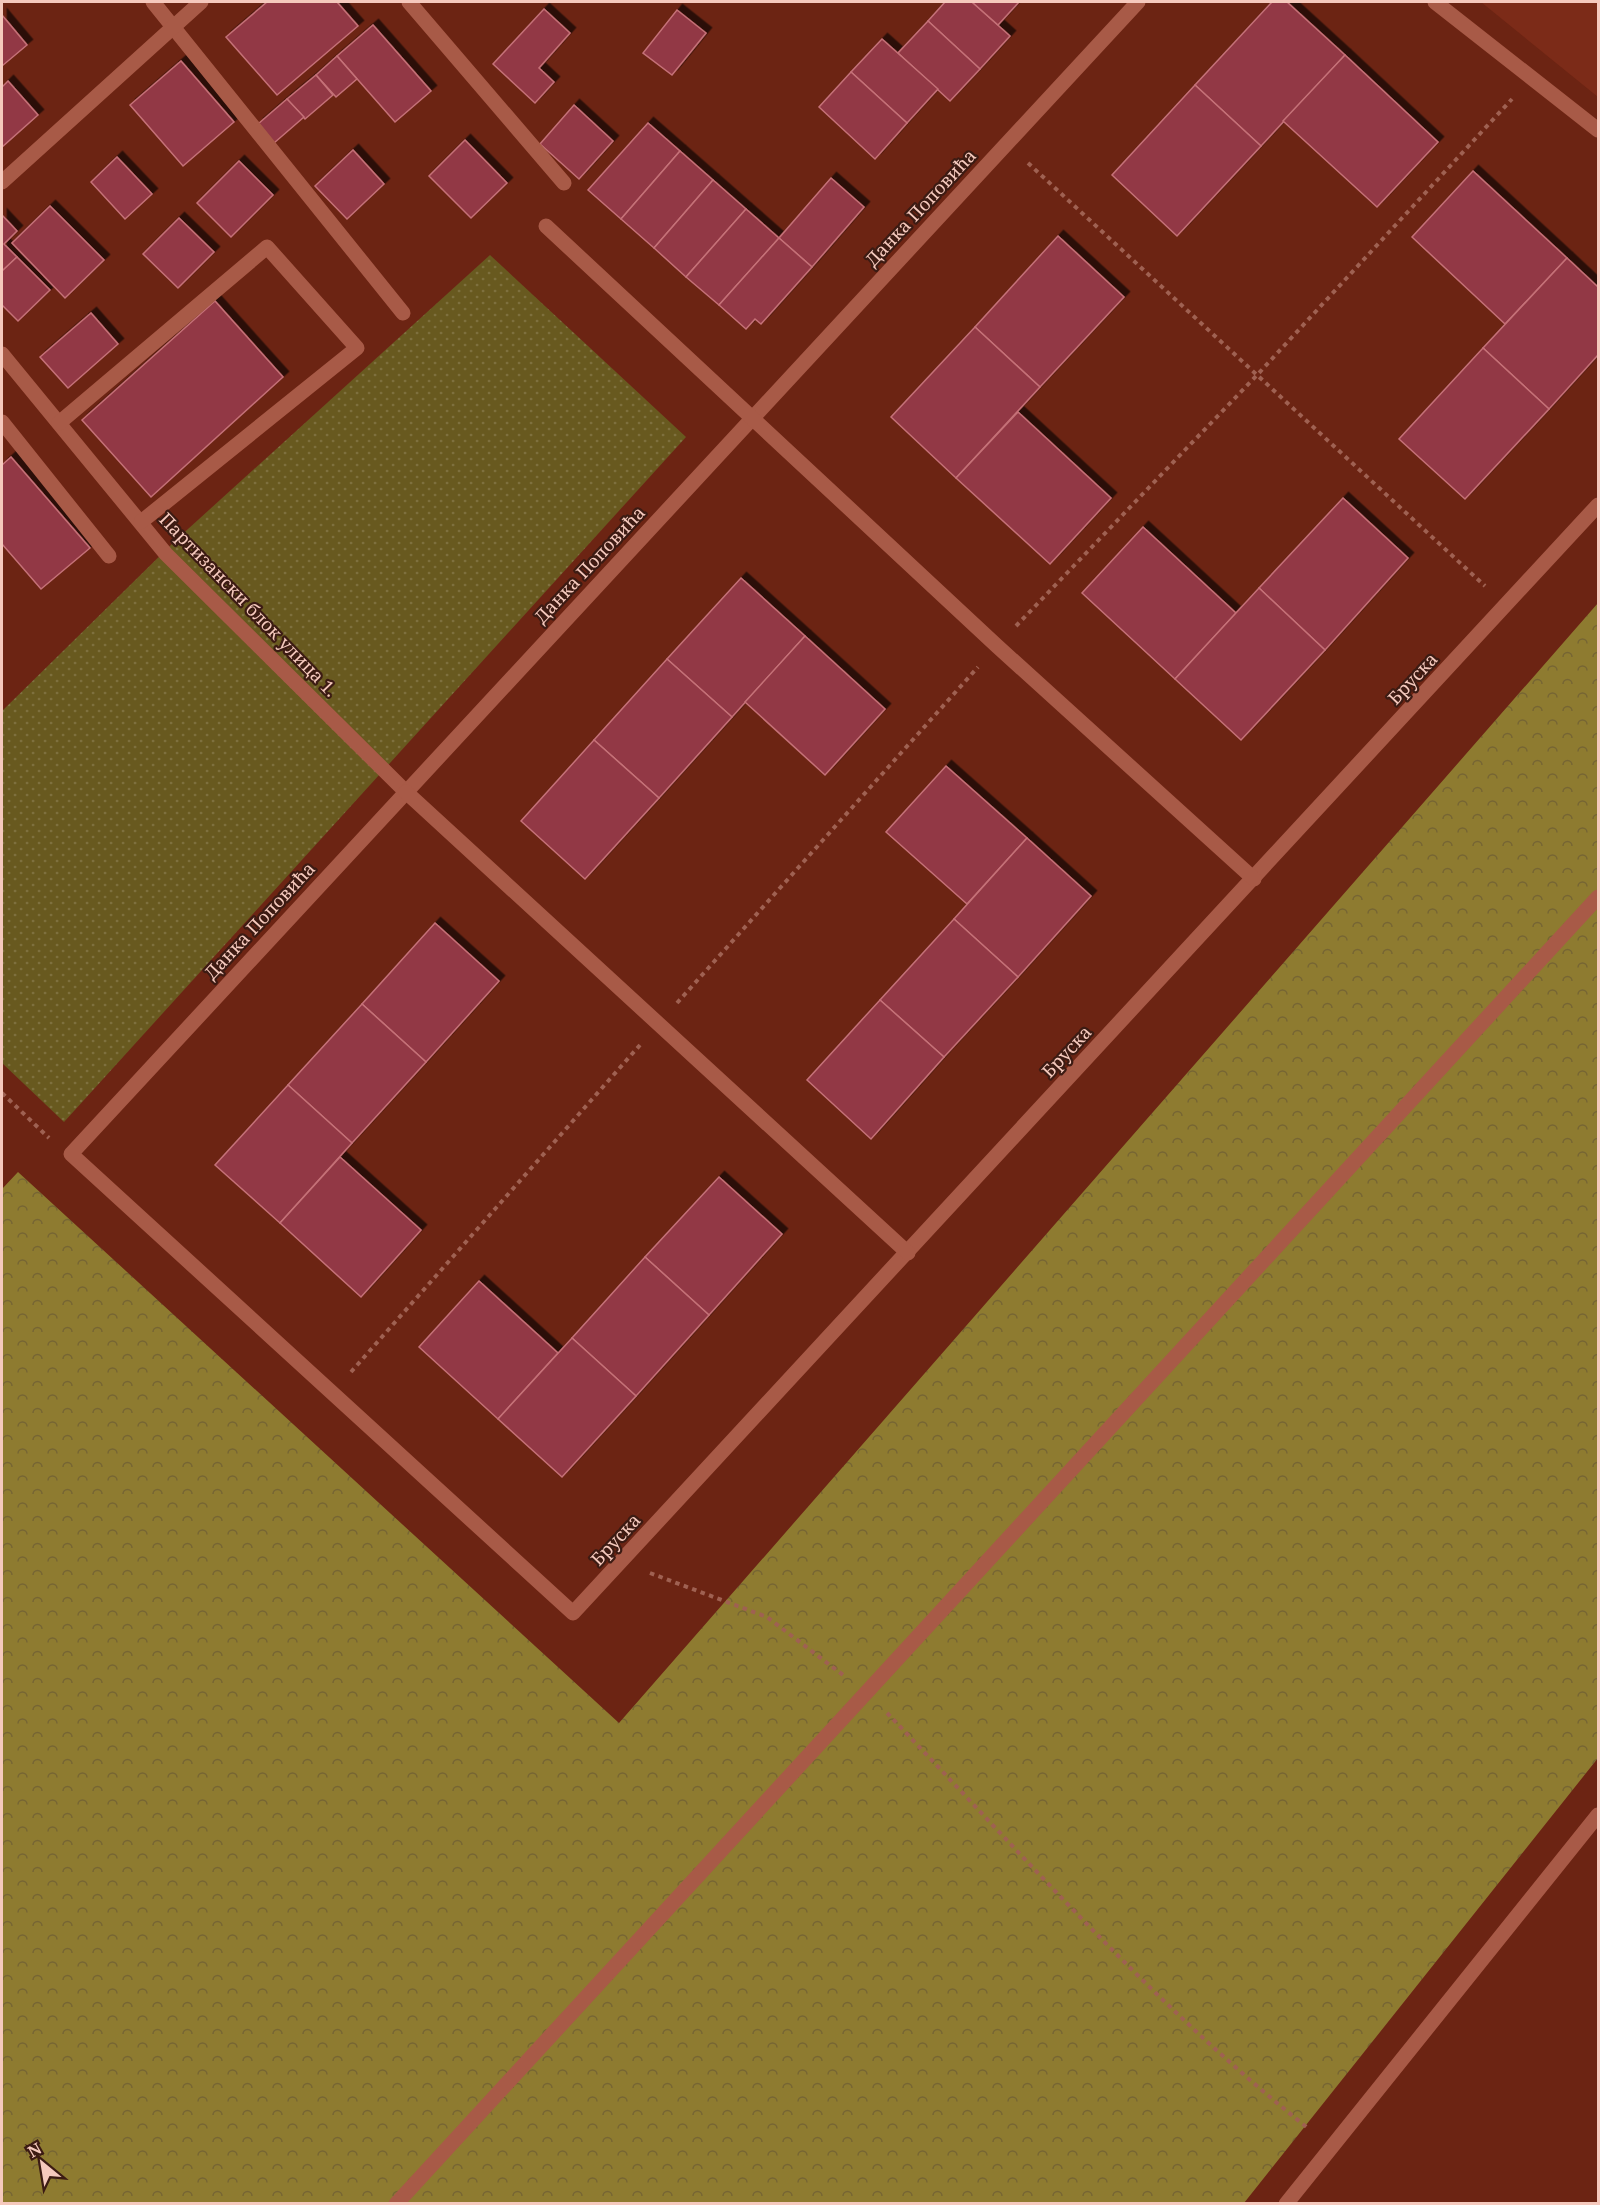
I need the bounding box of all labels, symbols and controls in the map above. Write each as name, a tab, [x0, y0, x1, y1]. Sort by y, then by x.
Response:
street label: Данка Поповића	[860, 143, 981, 271]
street label: Данка Поповића	[529, 500, 650, 628]
street label: Партизански блок улица 1.	[154, 507, 343, 701]
street label: Бруска	[1382, 647, 1442, 709]
street label: Данка Поповића	[199, 856, 320, 984]
street label: Бруска	[1036, 1020, 1096, 1082]
street label: Бруска	[585, 1508, 645, 1570]
north arrow	[12, 2133, 72, 2193]
text: N	[24, 2137, 46, 2163]

